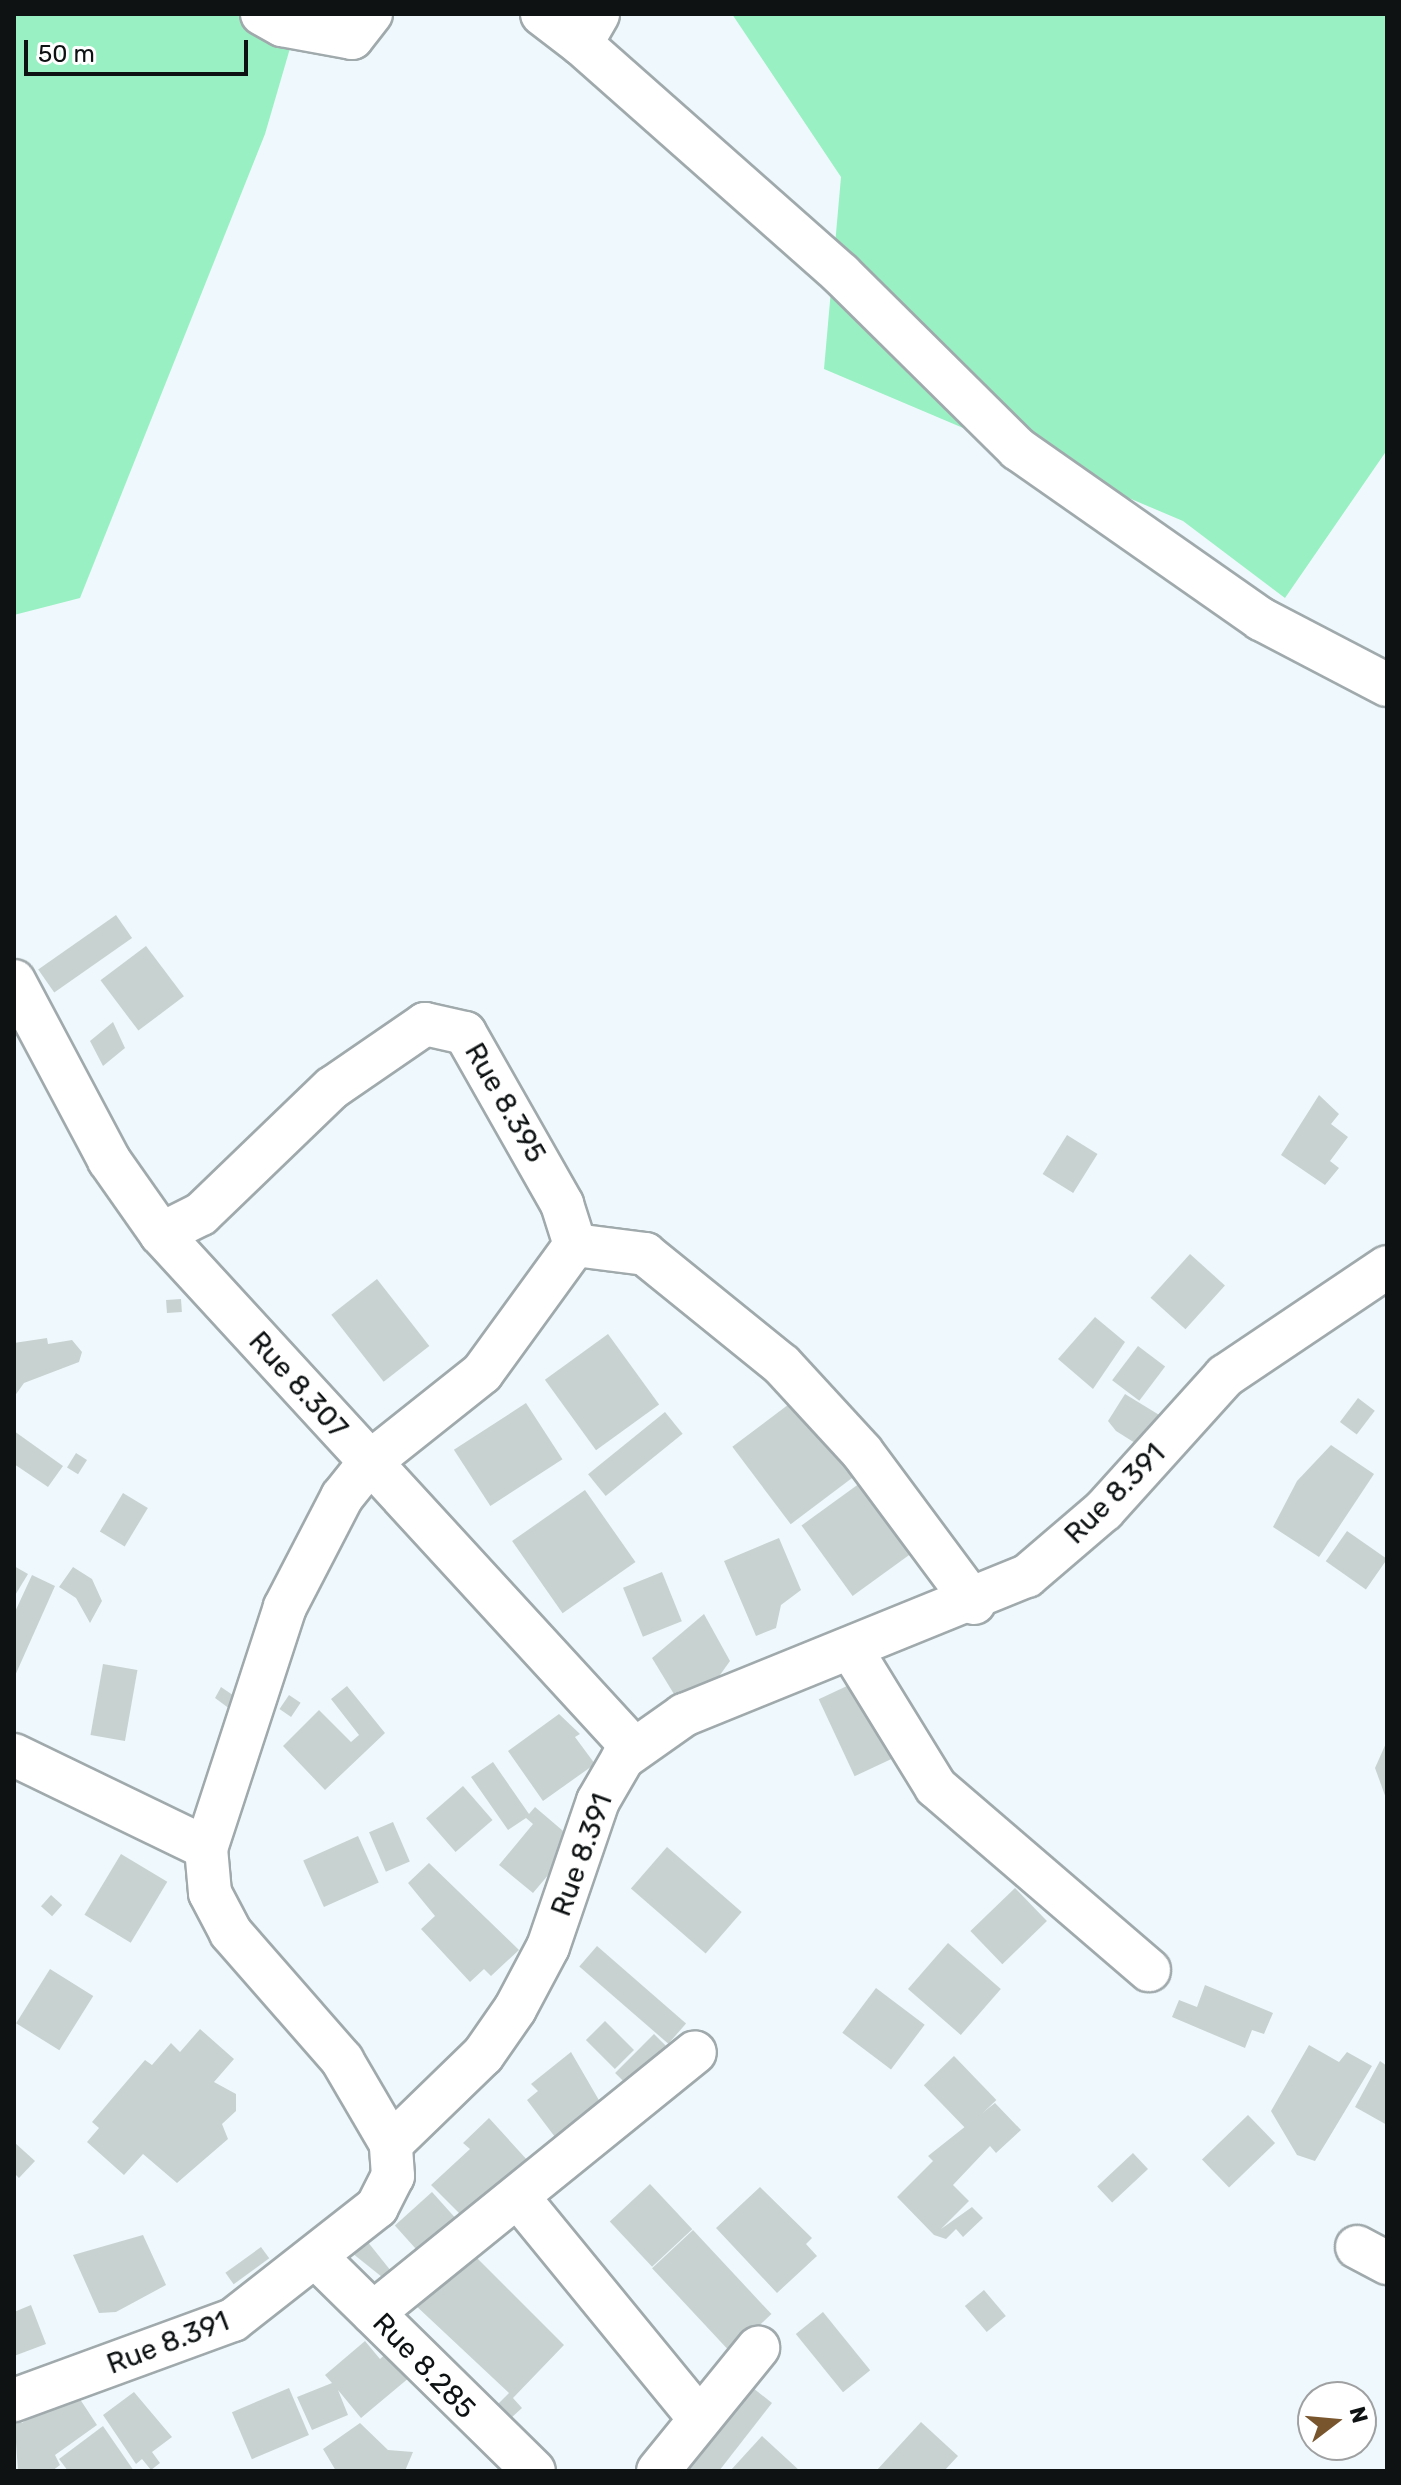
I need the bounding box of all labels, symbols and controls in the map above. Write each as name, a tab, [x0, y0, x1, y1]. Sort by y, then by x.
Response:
scale bar	[28, 24, 252, 74]
text: 50 m	[38, 40, 95, 68]
street label: Rue 8.395	[457, 1037, 553, 1169]
street label: Rue 8.307	[242, 1325, 354, 1445]
street label: Rue 8.391	[1058, 1437, 1172, 1551]
street label: Rue 8.391	[544, 1789, 620, 1921]
street label: Rue 8.391	[102, 2304, 234, 2382]
street label: Rue 8.285	[366, 2306, 482, 2426]
north arrow	[1297, 2381, 1377, 2461]
text: N	[1343, 2403, 1374, 2426]

